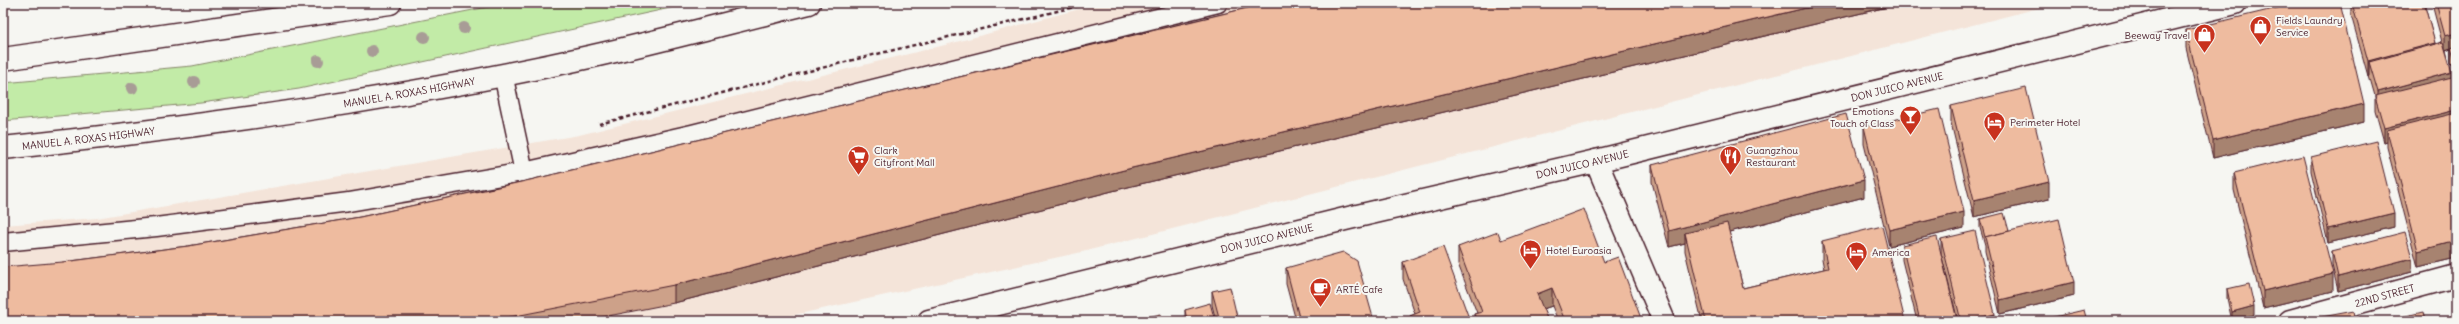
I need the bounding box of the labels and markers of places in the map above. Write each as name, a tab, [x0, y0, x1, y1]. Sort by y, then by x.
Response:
shop icon: Fields Laundry Service	[2247, 13, 2273, 46]
place label: Fields Laundry Service	[2276, 14, 2343, 39]
shop icon: Beeway Travel	[2192, 22, 2218, 55]
place label: Beeway Travel	[2124, 29, 2190, 42]
bar icon: Emotions Touch of Class	[1897, 104, 1923, 137]
place label: Emotions Touch of Class	[1830, 105, 1894, 130]
hotel icon: Perimeter Hotel	[1982, 109, 2008, 142]
place label: Perimeter Hotel	[2010, 116, 2080, 129]
supermarket icon: Clark Cityfront Mall	[846, 143, 872, 176]
restaurant icon: Guangzhou Restaurant	[1717, 143, 1743, 176]
place label: Clark Cityfront Mall	[874, 144, 934, 169]
place label: Guangzhou Restaurant	[1746, 144, 1798, 169]
hotel icon: Hotel Euroasia	[1517, 237, 1543, 270]
hotel icon: America	[1844, 239, 1870, 272]
place label: Hotel Euroasia	[1546, 244, 1612, 257]
place label: America	[1872, 246, 1910, 259]
cafe icon: ARTÉ Cafe	[1307, 276, 1333, 309]
place label: ARTÉ Cafe	[1336, 283, 1383, 296]

